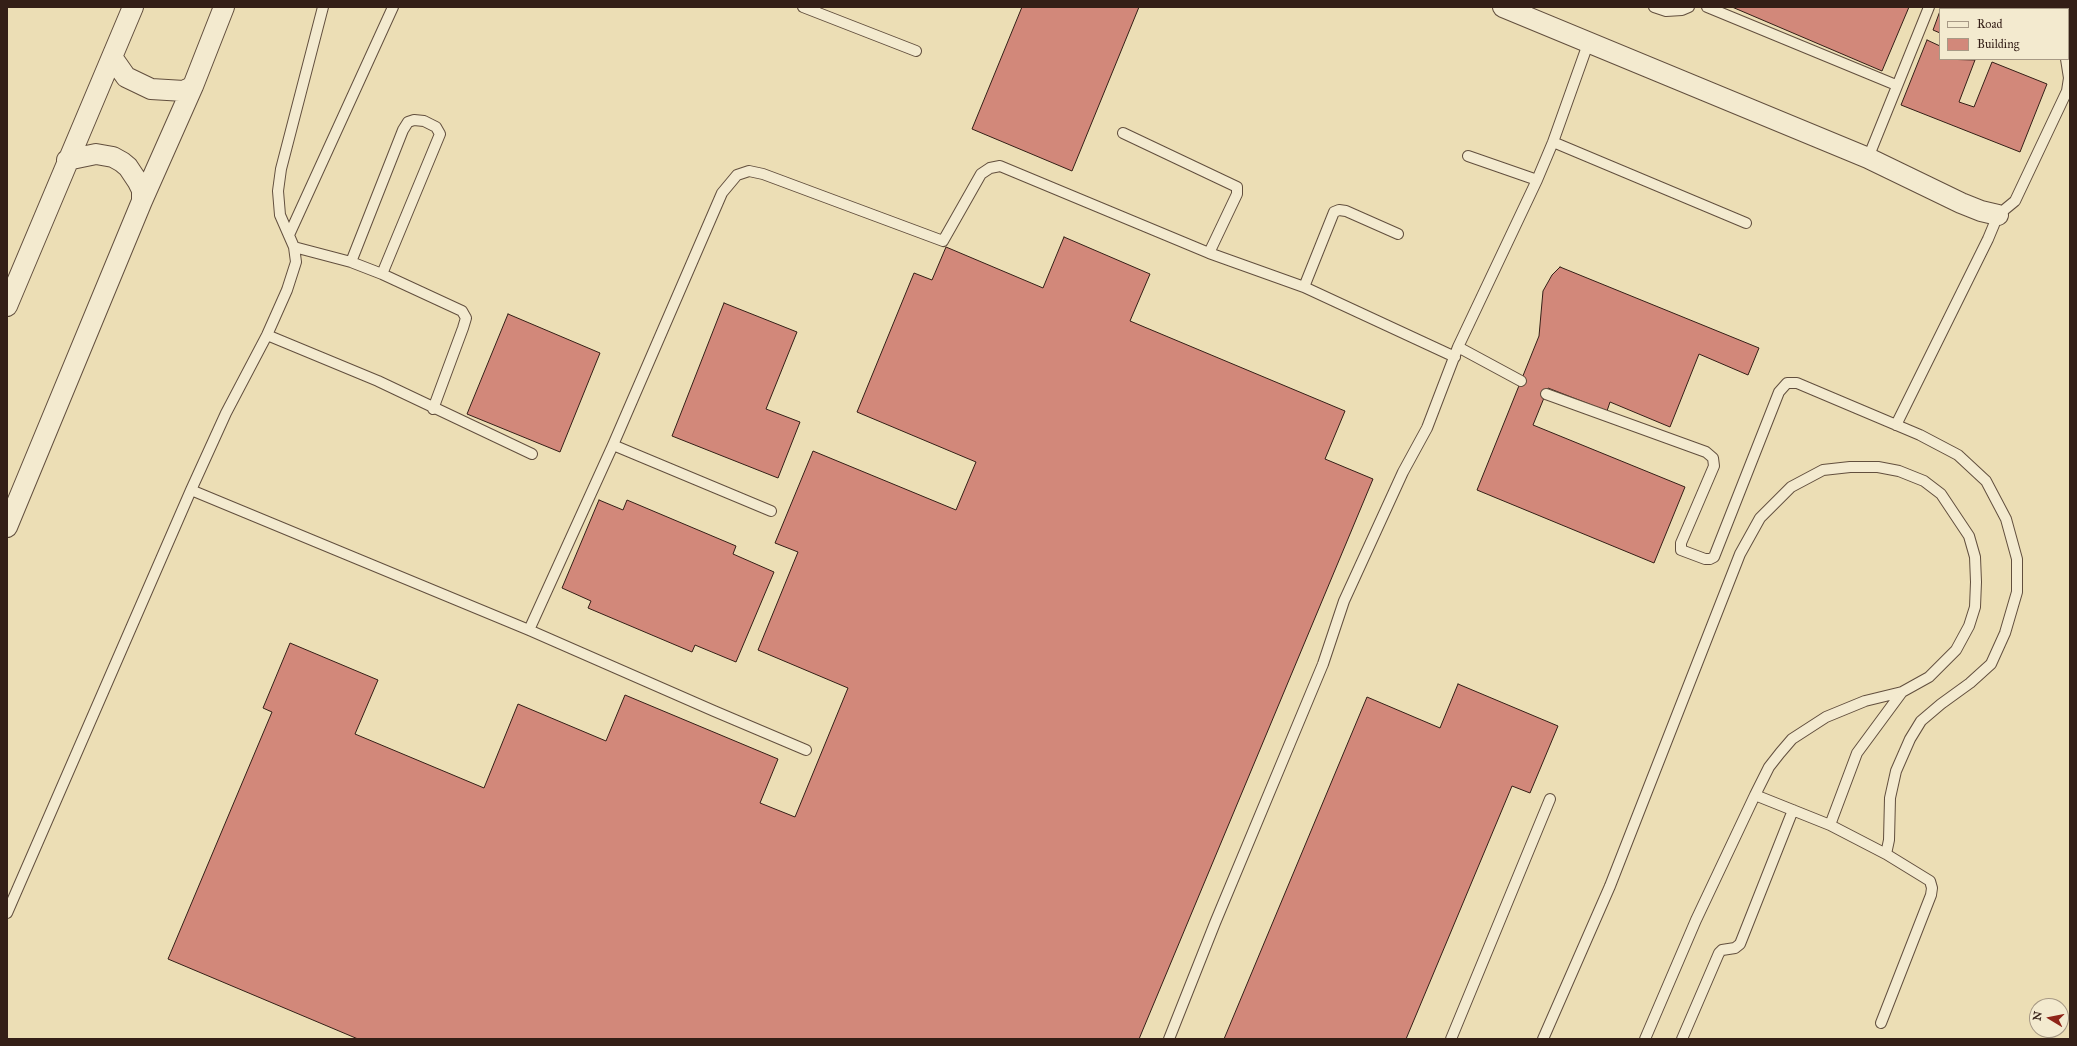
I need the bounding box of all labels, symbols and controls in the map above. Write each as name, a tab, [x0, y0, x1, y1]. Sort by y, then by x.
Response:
legend	[1939, 8, 2069, 60]
text: Road	[1977, 17, 2003, 31]
text: Building	[1977, 37, 2019, 51]
north arrow	[2029, 998, 2069, 1038]
text: N	[2030, 1010, 2045, 1022]

